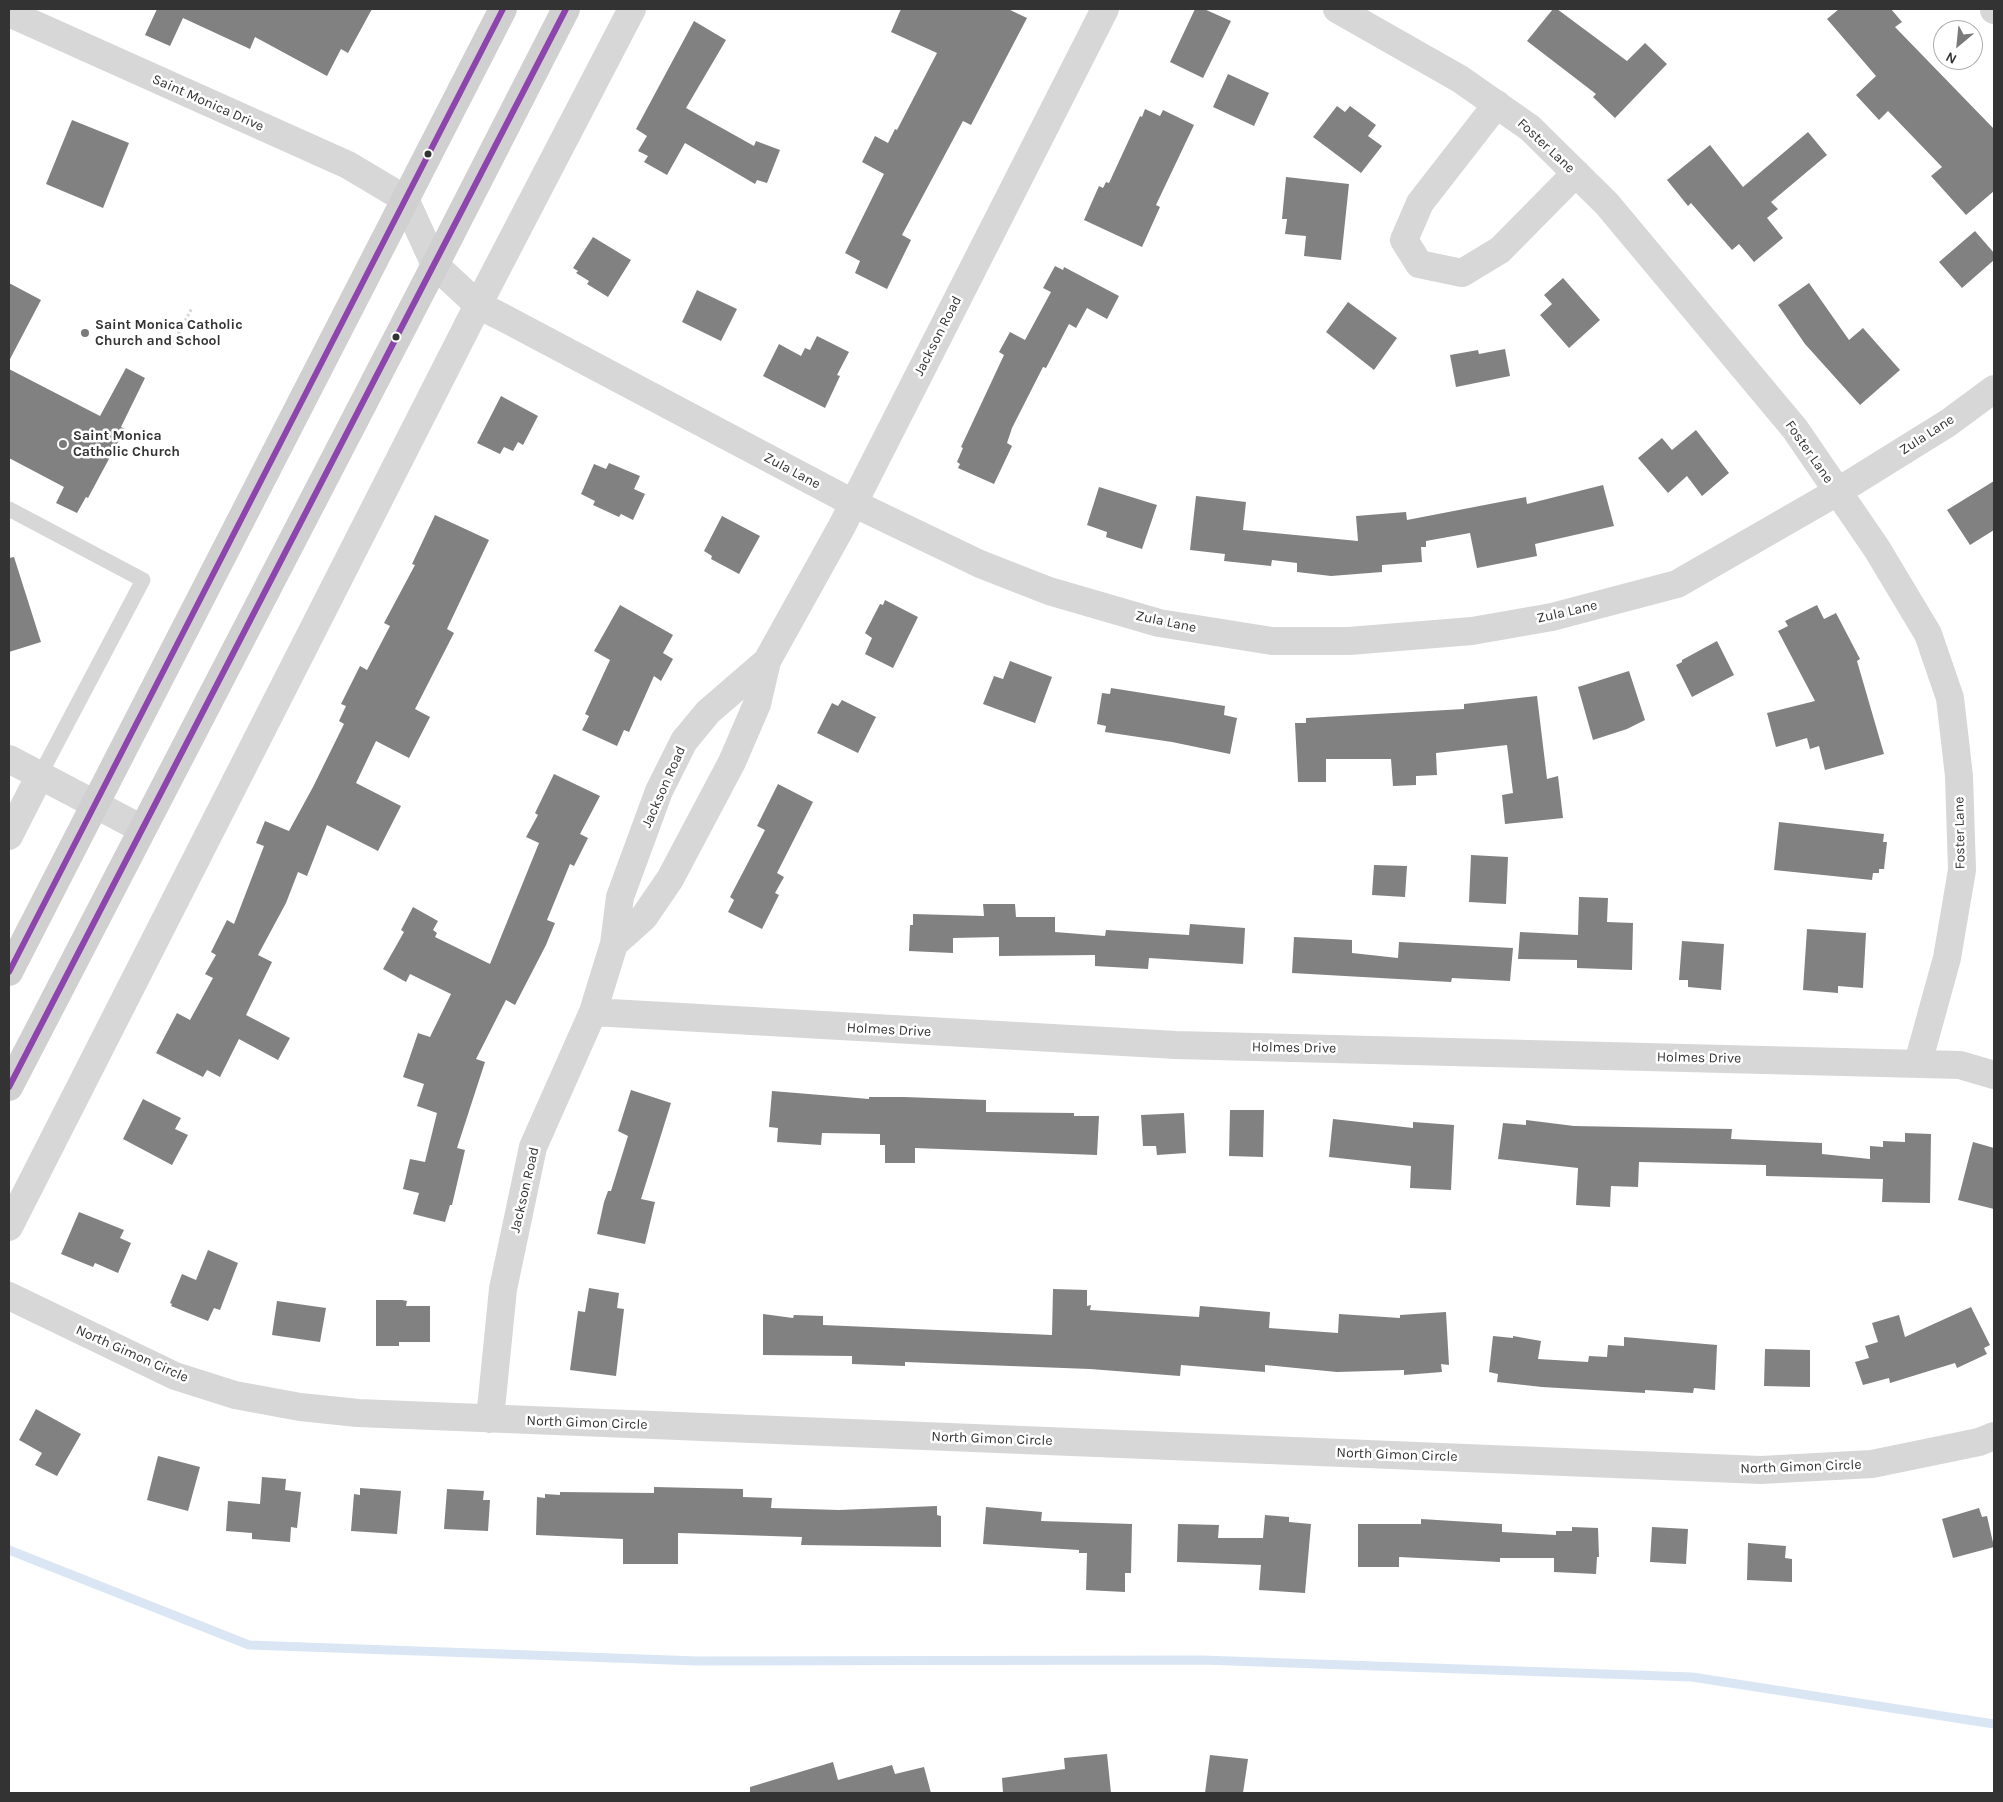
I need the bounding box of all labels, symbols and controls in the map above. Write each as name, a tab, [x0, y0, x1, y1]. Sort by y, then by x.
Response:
north arrow	[1933, 20, 1983, 70]
text: N	[1943, 48, 1960, 68]
street label: Saint Monica Drive	[150, 71, 266, 135]
street label: Foster Lane	[1514, 115, 1578, 177]
unlabelled marker	[423, 149, 433, 159]
street label: Jackson Road	[911, 293, 965, 379]
place label: Saint Monica Catholic Church and School	[95, 317, 243, 350]
marker: Saint Monica Catholic Church and School	[79, 327, 91, 339]
unlabelled marker	[391, 332, 401, 342]
street label: Zula Lane	[1897, 411, 1957, 459]
street label: Foster Lane	[1781, 417, 1837, 487]
place label: Saint Monica Catholic Church	[73, 428, 180, 461]
marker: Saint Monica Catholic Church	[57, 438, 69, 450]
street label: Zula Lane	[761, 449, 823, 493]
street label: Zula Lane	[1535, 597, 1599, 627]
street label: Zula Lane	[1134, 607, 1198, 637]
street label: Jackson Road	[639, 744, 689, 830]
street label: Foster Lane	[1951, 797, 1969, 869]
street label: Holmes Drive	[846, 1019, 932, 1041]
street label: Holmes Drive	[1252, 1039, 1336, 1057]
street label: Holmes Drive	[1657, 1049, 1741, 1067]
street label: Jackson Road	[507, 1145, 543, 1235]
street label: North Gimon Circle	[73, 1322, 191, 1386]
street label: North Gimon Circle	[526, 1412, 648, 1434]
street label: North Gimon Circle	[931, 1428, 1053, 1450]
street label: North Gimon Circle	[1336, 1444, 1458, 1466]
street label: North Gimon Circle	[1740, 1456, 1862, 1478]

